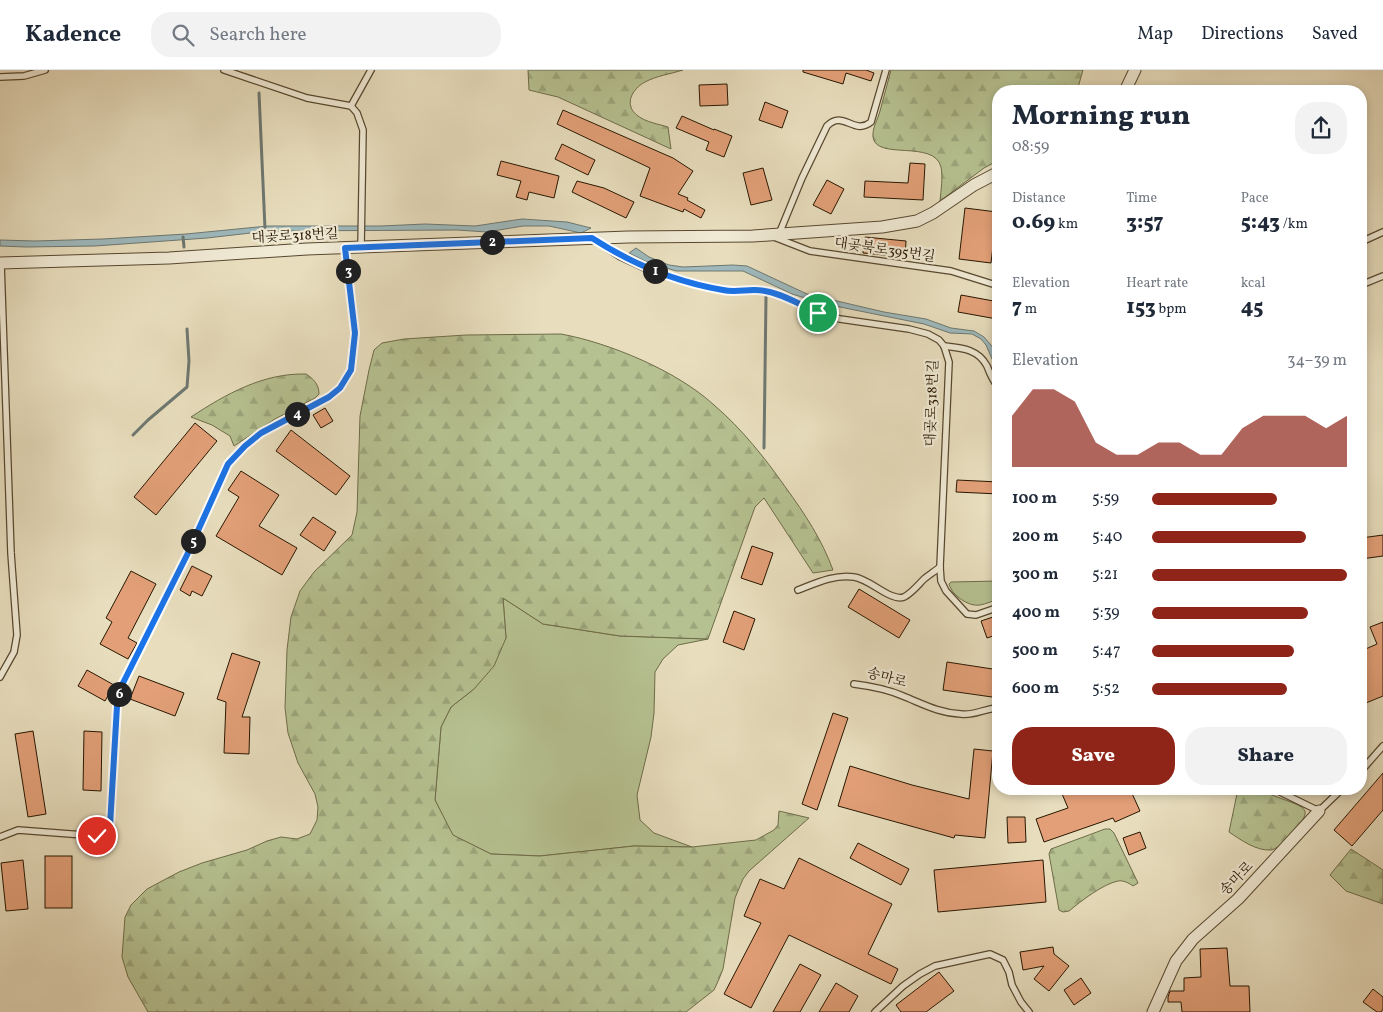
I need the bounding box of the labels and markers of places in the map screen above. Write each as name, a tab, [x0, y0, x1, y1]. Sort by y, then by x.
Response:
pin: 2	[480, 230, 504, 254]
pin: 3	[336, 258, 360, 284]
pin: 1	[642, 258, 668, 284]
pin	[797, 292, 839, 334]
pin: 4	[284, 402, 310, 426]
pin: 5	[180, 528, 206, 554]
pin: 6	[106, 682, 132, 706]
pin	[76, 815, 118, 857]

